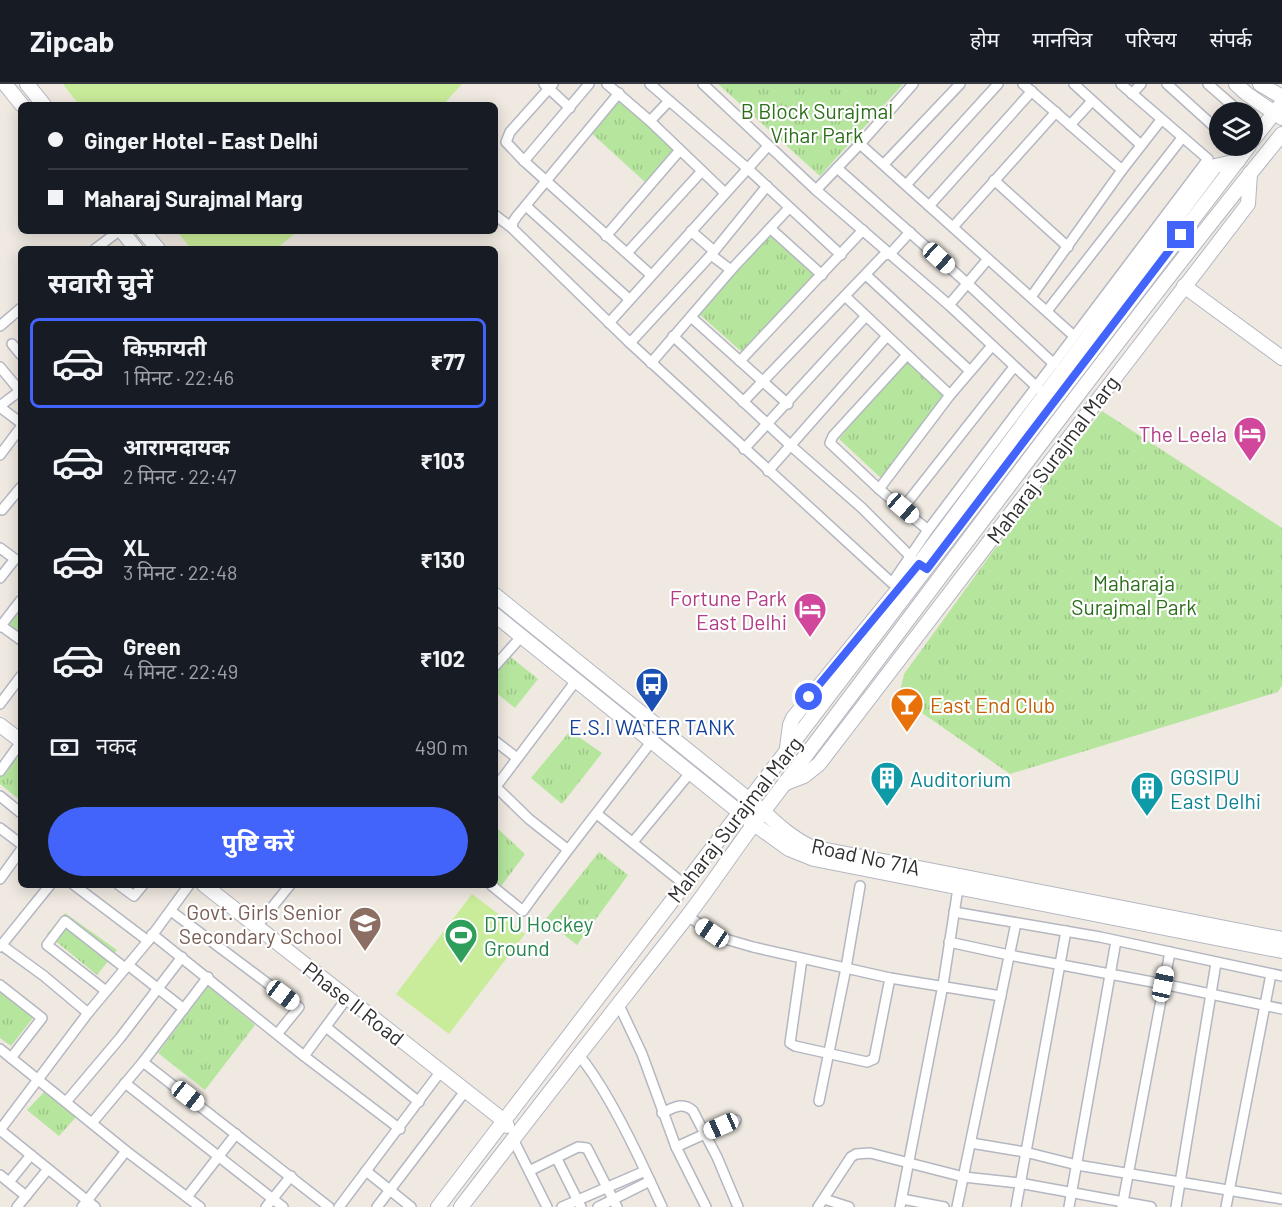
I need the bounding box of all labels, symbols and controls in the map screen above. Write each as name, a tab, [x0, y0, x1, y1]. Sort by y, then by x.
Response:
text: Zipcab	[30, 24, 114, 58]
text: होम	[970, 26, 999, 51]
text: मानचित्र	[1032, 26, 1092, 51]
text: परिचय	[1125, 26, 1177, 51]
text: संपर्क	[1210, 26, 1252, 51]
park label: B Block Surajmal Vihar Park	[741, 98, 893, 147]
map controls	[1209, 102, 1263, 156]
button: layers	[1209, 102, 1263, 156]
text: Ginger Hotel - East Delhi	[84, 127, 318, 153]
text: Maharaj Surajmal Marg	[84, 185, 303, 211]
route end	[1167, 221, 1194, 248]
car	[920, 239, 958, 277]
text: सवारी चुनें	[48, 266, 153, 298]
text: किफ़ायती	[123, 334, 207, 360]
icon: car	[51, 336, 105, 390]
text: ₹77	[431, 348, 465, 374]
text: 1 मिनट · 22:46	[123, 365, 234, 389]
street label: Maharaj Surajmal Marg	[981, 370, 1123, 548]
hotel icon: The Leela	[1232, 415, 1268, 462]
place label: The Leela	[1139, 421, 1227, 446]
text: आरामदायक	[123, 433, 230, 459]
icon: car	[51, 435, 105, 489]
text: ₹103	[420, 447, 465, 473]
text: 2 मिनट · 22:47	[123, 464, 236, 488]
car	[884, 489, 922, 527]
icon: car	[51, 534, 105, 588]
text: XL	[123, 534, 149, 560]
text: ₹130	[420, 546, 465, 572]
text: 3 मिनट · 22:48	[123, 560, 237, 584]
park label: Maharaja Surajmal Park	[1071, 570, 1197, 619]
place label: Fortune Park East Delhi	[670, 585, 787, 634]
hotel icon: Fortune Park East Delhi	[792, 591, 828, 638]
icon: car	[51, 633, 105, 687]
text: Green	[123, 633, 181, 659]
text: ₹102	[420, 645, 465, 671]
text: 4 मिनट · 22:49	[123, 659, 238, 683]
bus stop icon: E.S.I WATER TANK	[634, 666, 670, 713]
route start	[795, 683, 822, 710]
bar icon: East End Club	[889, 686, 925, 733]
place label: East End Club	[930, 692, 1055, 717]
place label: E.S.I WATER TANK	[569, 714, 735, 739]
icon: cash	[48, 731, 81, 764]
street label: Maharaj Surajmal Marg	[661, 731, 807, 907]
text: नकद	[96, 732, 137, 758]
text: 490 m	[415, 735, 468, 759]
building icon: Auditorium	[869, 760, 905, 807]
place label: GGSIPU East Delhi	[1170, 764, 1261, 813]
place label: Auditorium	[910, 766, 1011, 791]
building icon: GGSIPU East Delhi	[1129, 770, 1165, 817]
button: पुष्टि करें	[48, 807, 468, 876]
street label: Road No 71A	[809, 832, 923, 880]
place label: Govt. Girls Senior Secondary School	[179, 899, 342, 948]
school or university icon: Govt. Girls Senior Secondary School	[347, 905, 383, 952]
place label: DTU Hockey Ground	[484, 911, 594, 960]
car	[692, 915, 732, 951]
sports icon: DTU Hockey Ground	[443, 917, 479, 964]
street label: Phase II Road	[298, 956, 410, 1050]
car	[1150, 965, 1176, 1003]
car	[263, 977, 303, 1013]
car	[168, 1078, 208, 1114]
car	[701, 1110, 741, 1142]

